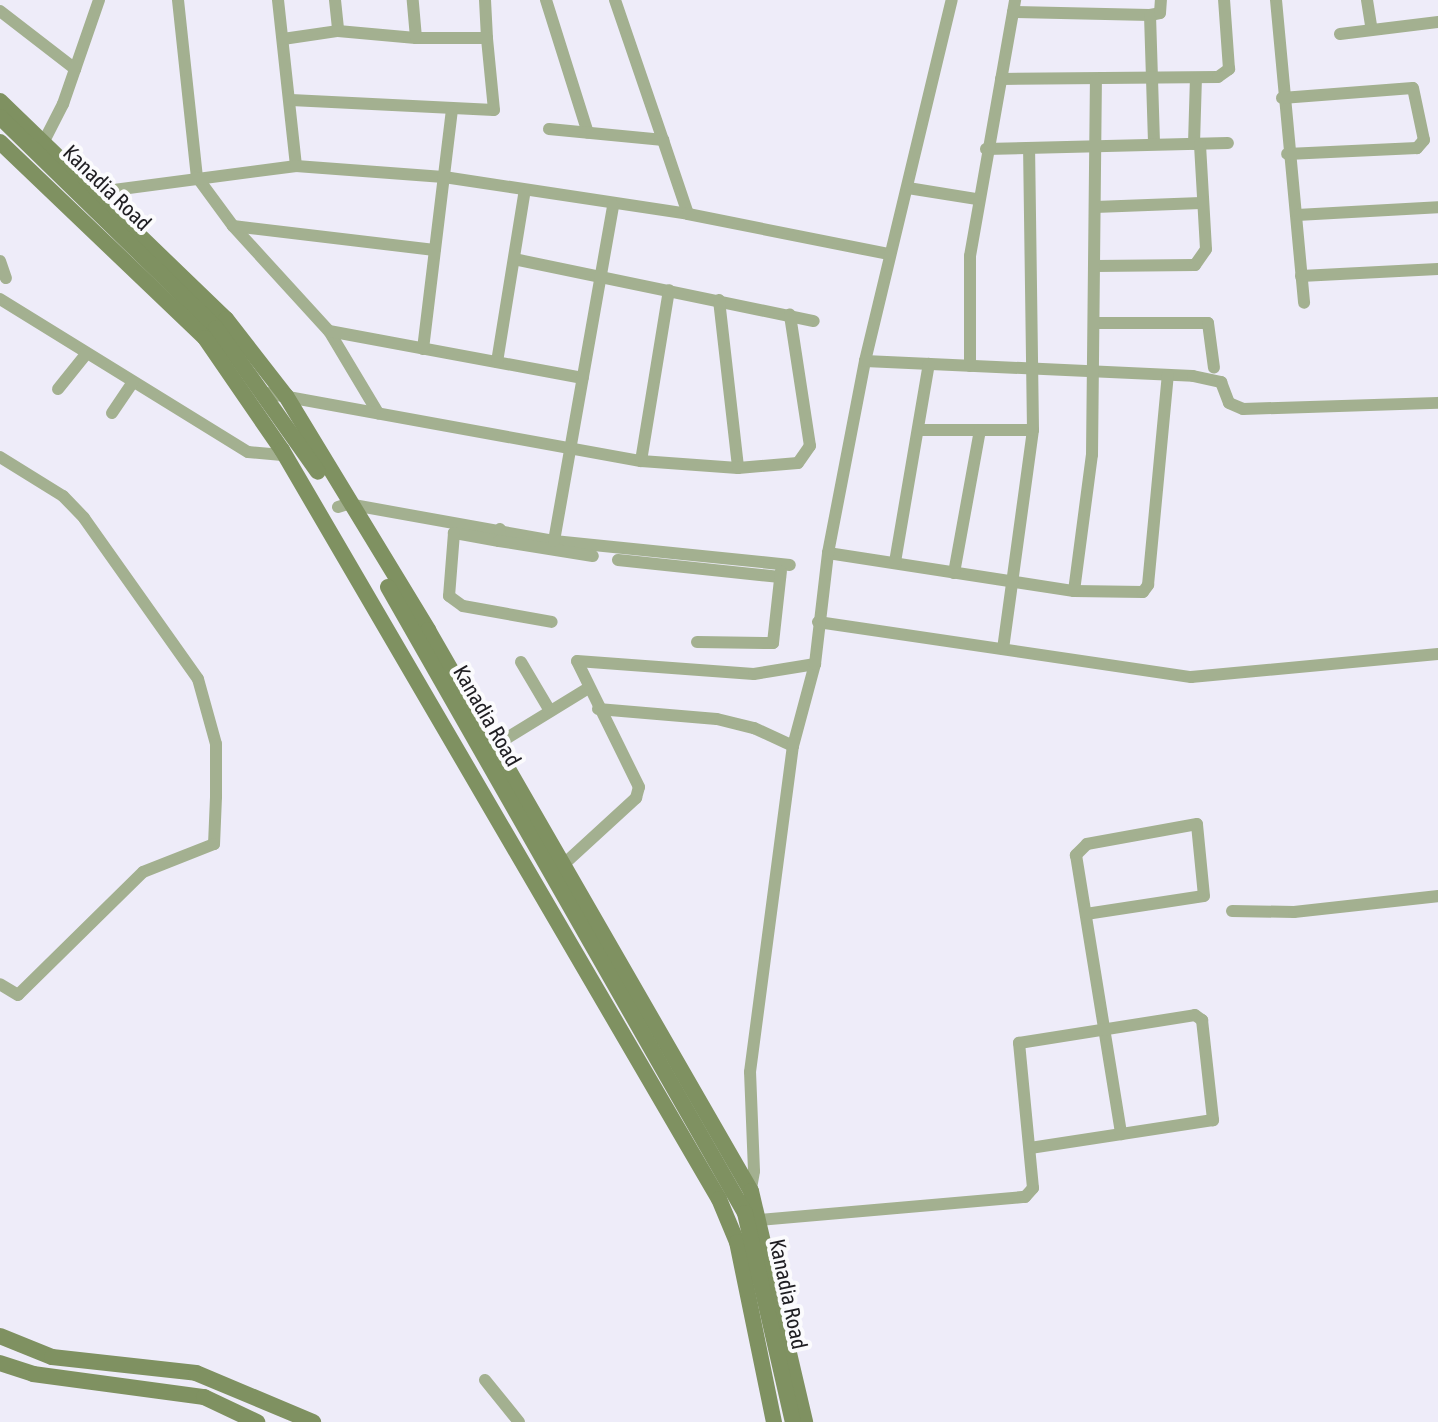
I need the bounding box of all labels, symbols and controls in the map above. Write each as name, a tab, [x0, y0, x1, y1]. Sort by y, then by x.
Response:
street label: Kanadia Road	[57, 140, 157, 236]
street label: Kanadia Road	[448, 661, 526, 771]
street label: Kanadia Road	[763, 1236, 813, 1352]

